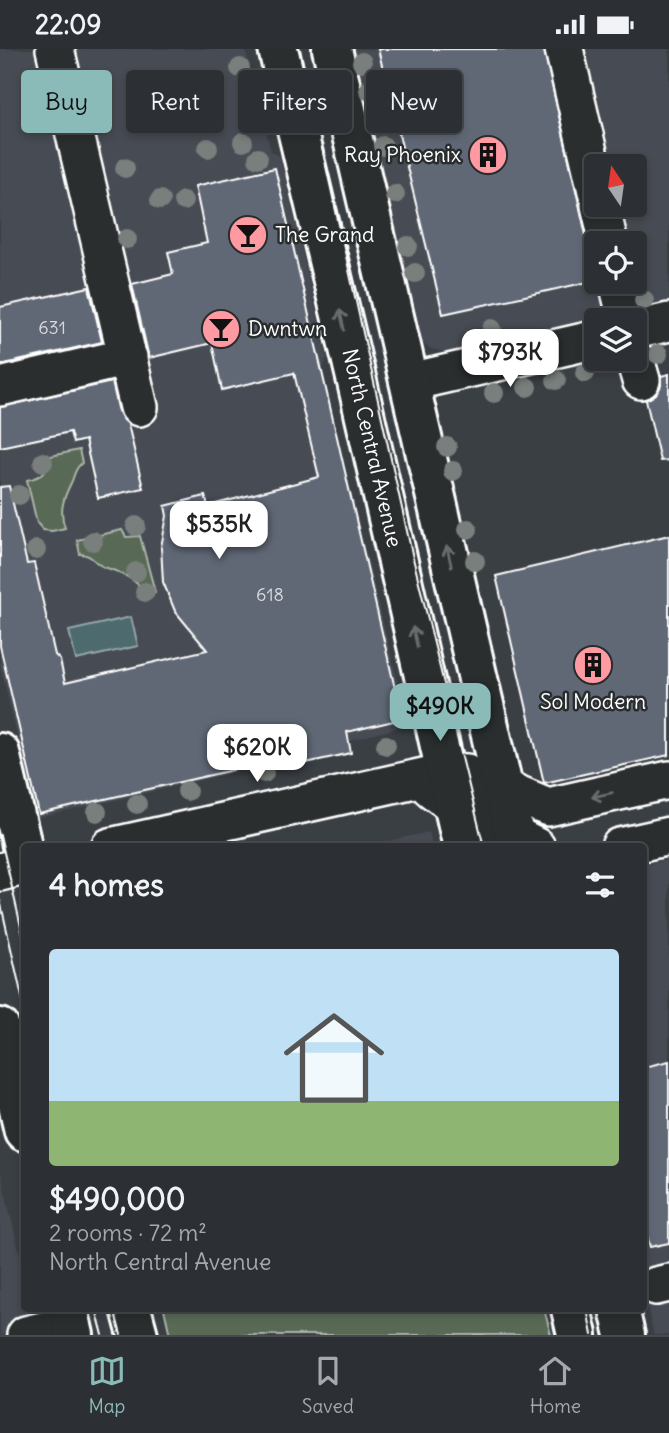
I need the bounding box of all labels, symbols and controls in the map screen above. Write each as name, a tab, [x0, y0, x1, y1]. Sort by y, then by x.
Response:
text: 22:09	[35, 8, 101, 41]
chip: Buy	[21, 70, 112, 133]
chip: Rent	[126, 70, 224, 133]
chip: Filters	[238, 70, 352, 133]
chip: New	[366, 70, 462, 133]
building icon: Ray Phoenix	[467, 134, 509, 176]
place label: Ray Phoenix	[344, 141, 461, 168]
north arrow	[584, 154, 648, 217]
map controls	[584, 154, 647, 371]
bar icon: The Grand	[227, 214, 269, 256]
place label: The Grand	[275, 221, 374, 248]
button: locate	[584, 231, 647, 294]
bar icon: Dwntwn	[200, 308, 242, 350]
button: layers	[584, 308, 647, 371]
one-way arrow	[335, 309, 348, 332]
place label: Dwntwn	[248, 315, 327, 342]
house number: 631	[38, 316, 66, 339]
pin: $793K	[461, 329, 559, 389]
text: $793K	[478, 337, 542, 366]
street label: North Central Avenue	[337, 346, 408, 550]
pin: $535K	[170, 501, 268, 561]
text: $535K	[186, 509, 252, 538]
one-way arrow	[442, 545, 455, 568]
house number: 618	[256, 583, 284, 606]
one-way arrow	[408, 626, 422, 649]
building icon: Sol Modern	[572, 644, 614, 686]
pin: $490K	[391, 683, 489, 743]
place label: Sol Modern	[540, 688, 646, 715]
text: $490K	[406, 691, 474, 720]
pin: $620K	[208, 725, 306, 784]
text: $620K	[223, 732, 291, 761]
one-way arrow	[591, 788, 614, 802]
text: 4 homes	[49, 866, 164, 904]
icon: filters	[581, 866, 619, 904]
icon: home	[271, 995, 397, 1121]
text: $490,000	[49, 1180, 185, 1218]
text: 2 rooms · 72 m²	[49, 1218, 207, 1247]
text: North Central Avenue	[49, 1247, 271, 1276]
tab: Map	[88, 1352, 126, 1418]
tab: Saved	[302, 1352, 354, 1418]
tab: Home	[530, 1352, 581, 1418]

